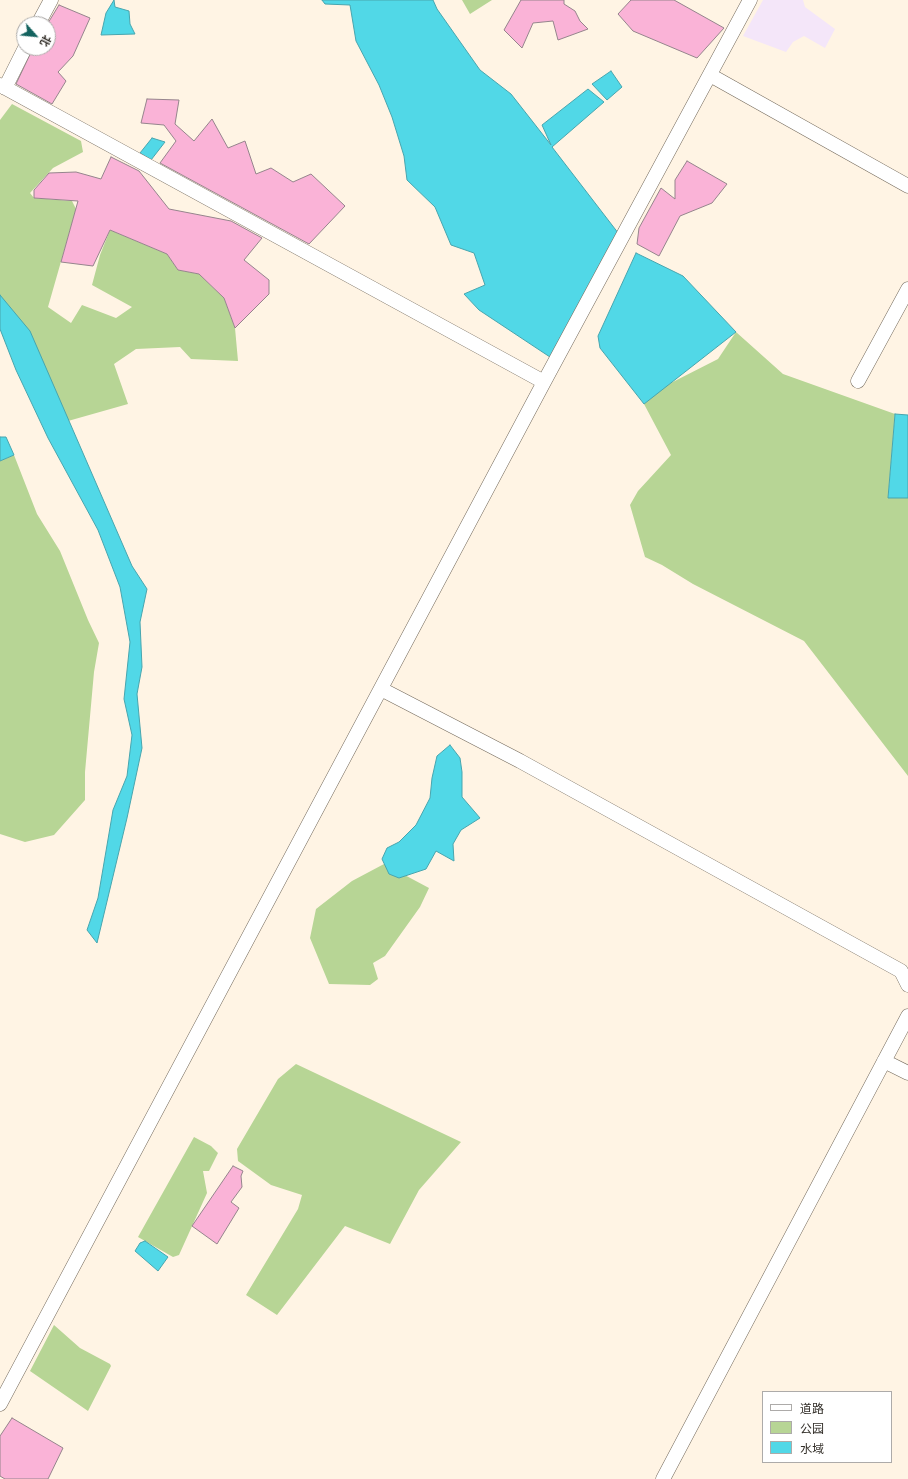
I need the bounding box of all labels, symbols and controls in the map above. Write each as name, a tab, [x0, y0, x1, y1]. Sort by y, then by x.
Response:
north arrow	[16, 16, 56, 56]
text: 北	[38, 33, 55, 49]
legend	[762, 1391, 892, 1463]
text: 道路	[800, 1401, 824, 1415]
text: 公园	[800, 1421, 824, 1435]
text: 水域	[800, 1441, 824, 1455]

